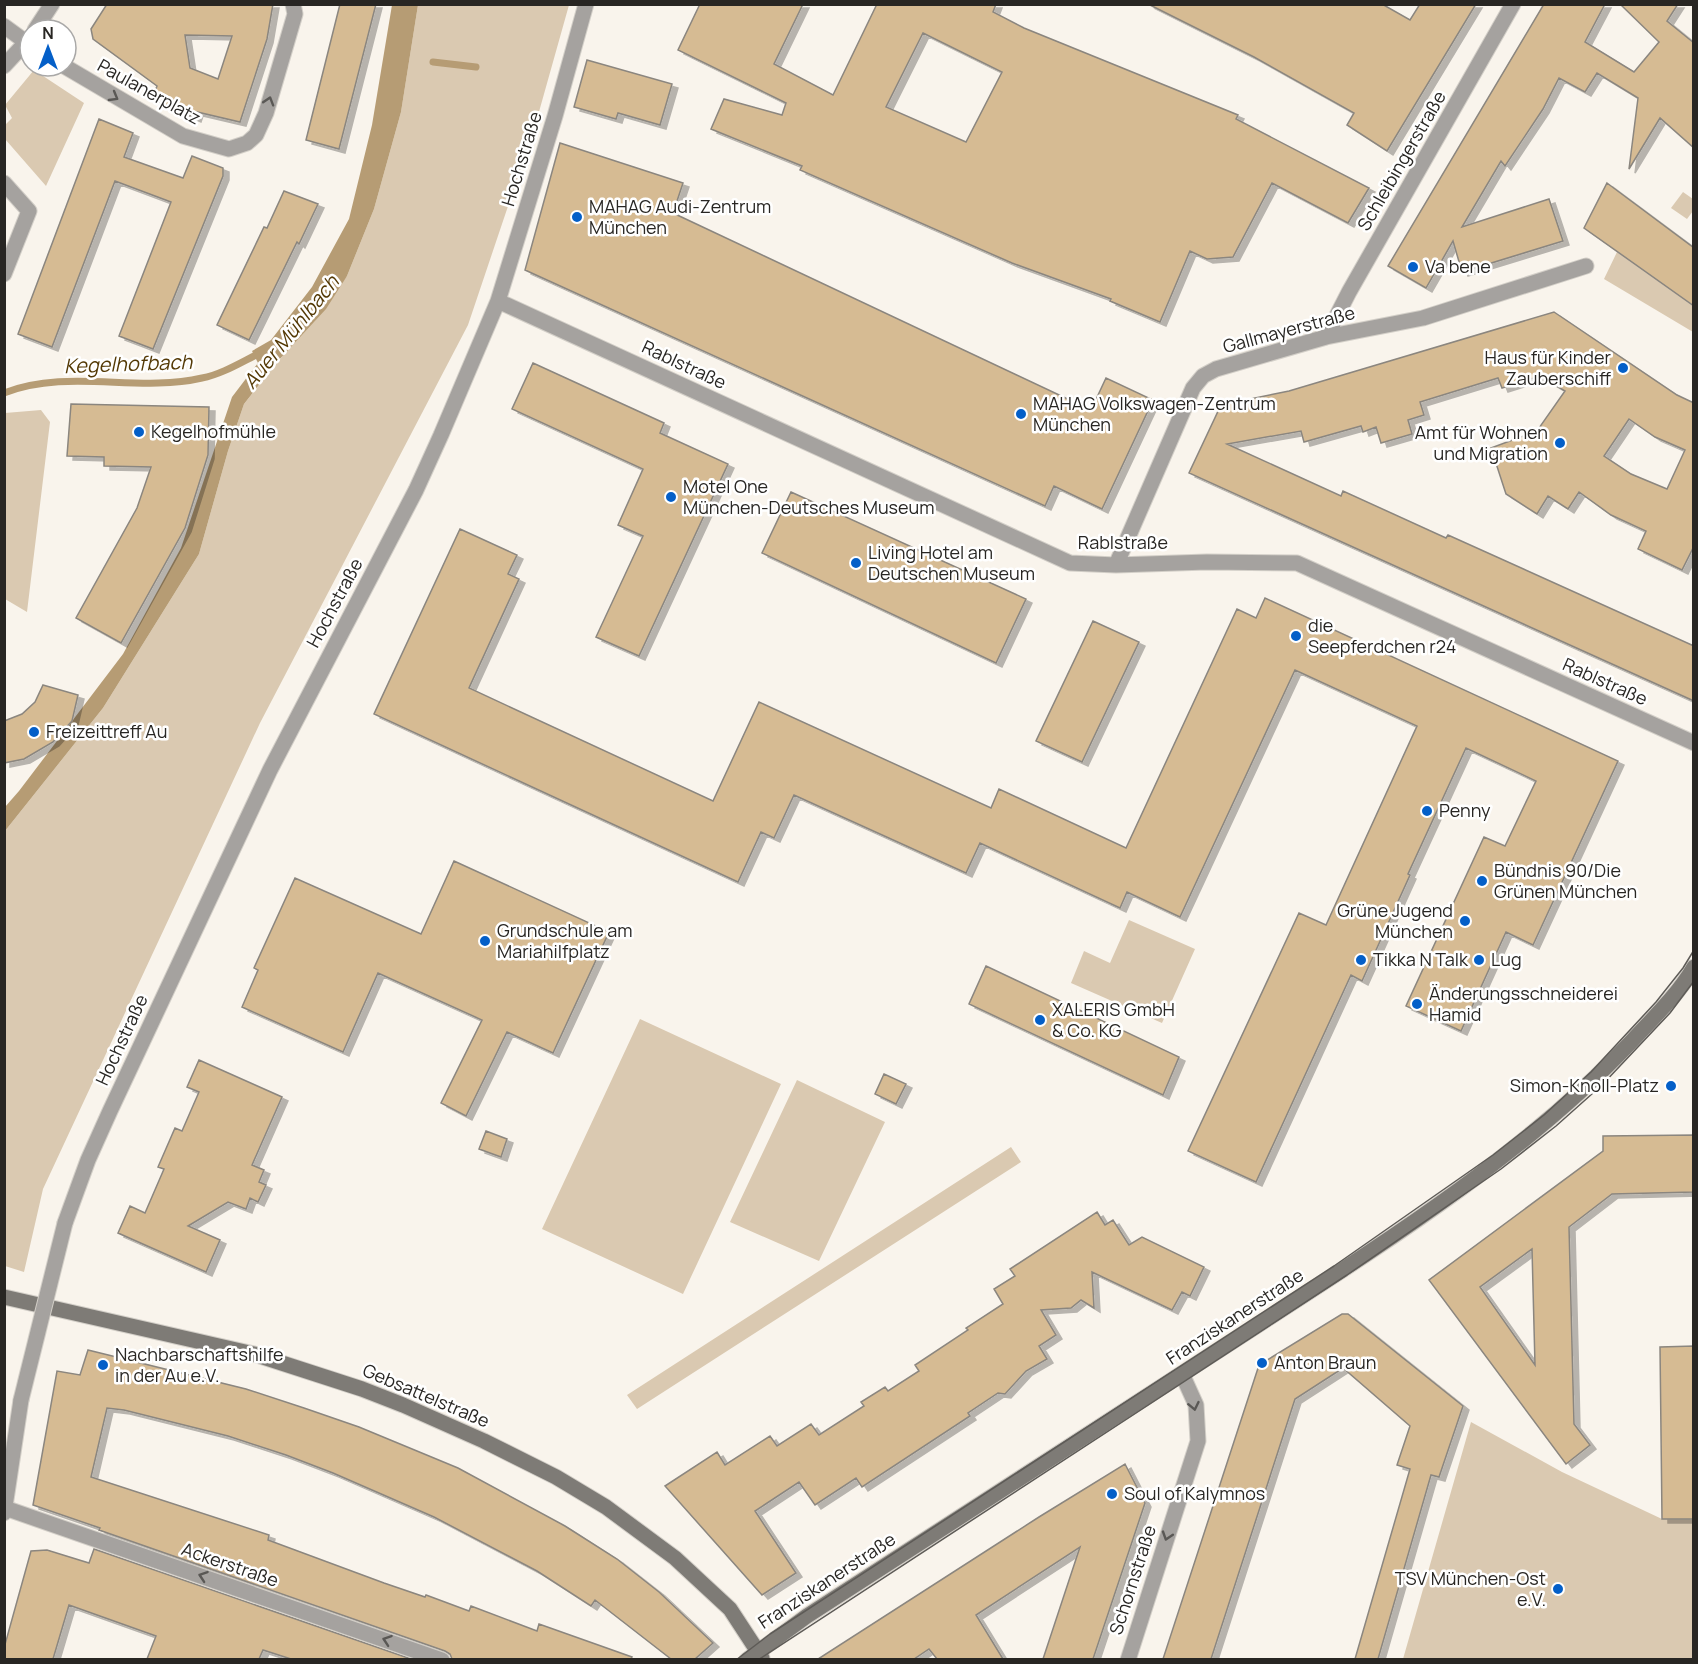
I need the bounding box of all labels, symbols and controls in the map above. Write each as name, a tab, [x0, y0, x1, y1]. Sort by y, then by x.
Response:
north arrow	[18, 18, 78, 78]
text: N	[42, 22, 54, 44]
street label: Paulanerplatz	[94, 53, 205, 129]
street label: Schleibingerstraße	[1351, 86, 1451, 235]
one-way arrow	[108, 89, 118, 101]
one-way arrow	[262, 96, 274, 107]
street label: Hochstraße	[495, 108, 547, 209]
place label: MAHAG Audi-Zentrum München	[589, 194, 771, 239]
marker: MAHAG Audi-Zentrum München	[570, 210, 584, 224]
place label: Va bene	[1425, 254, 1491, 278]
marker: Va bene	[1406, 260, 1420, 274]
water label: Auer Mühlbach	[237, 268, 345, 394]
street label: Gallmayerstraße	[1220, 300, 1357, 358]
street label: Rablstraße	[638, 334, 730, 394]
place label: Haus für Kinder Zauberschiff	[1485, 345, 1612, 390]
water label: Kegelhofbach	[63, 348, 194, 379]
marker: Haus für Kinder Zauberschiff	[1616, 361, 1630, 375]
place label: MAHAG Volkswagen-Zentrum München	[1033, 391, 1276, 436]
marker: MAHAG Volkswagen-Zentrum München	[1014, 407, 1028, 421]
place label: Kegelhofmühle	[151, 419, 276, 443]
place label: Amt für Wohnen und Migration	[1415, 420, 1548, 465]
marker: Kegelhofmühle	[132, 425, 146, 439]
marker: Amt für Wohnen und Migration	[1553, 436, 1567, 450]
place label: Motel One München-Deutsches Museum	[683, 474, 935, 519]
marker: Motel One München-Deutsches Museum	[664, 490, 678, 504]
street label: Rablstraße	[1078, 530, 1168, 554]
place label: Living Hotel am Deutschen Museum	[868, 540, 1035, 585]
street label: Hochstraße	[301, 554, 368, 651]
marker: Living Hotel am Deutschen Museum	[849, 556, 863, 570]
place label: die Seepferdchen r24	[1308, 613, 1456, 658]
marker: die Seepferdchen r24	[1289, 629, 1303, 643]
street label: Rablstraße	[1559, 652, 1652, 710]
place label: Freizeittreff Au	[46, 719, 167, 743]
marker: Freizeittreff Au	[27, 725, 41, 739]
place label: Penny	[1439, 798, 1491, 822]
marker: Penny	[1420, 804, 1434, 818]
place label: Bündnis 90/Die Grünen München	[1494, 858, 1637, 903]
marker: Bündnis 90/Die Grünen München	[1475, 874, 1489, 888]
place label: Grüne Jugend München	[1337, 898, 1453, 943]
marker: Grüne Jugend München	[1458, 914, 1472, 928]
place label: Grundschule am Mariahilfplatz	[497, 918, 633, 963]
marker: Grundschule am Mariahilfplatz	[478, 934, 492, 948]
place label: Tikka N Talk	[1373, 947, 1469, 971]
place label: Lug	[1491, 947, 1522, 971]
marker: Tikka N Talk	[1354, 953, 1368, 967]
marker: Lug	[1472, 953, 1486, 967]
place label: Änderungsschneiderei Hamid	[1429, 981, 1618, 1026]
street label: Hochstraße	[90, 990, 153, 1089]
place label: XALERIS GmbH & Co. KG	[1052, 997, 1175, 1042]
marker: Änderungsschneiderei Hamid	[1410, 997, 1424, 1011]
marker: XALERIS GmbH & Co. KG	[1033, 1013, 1047, 1027]
place label: Simon-Knoll-Platz	[1510, 1073, 1659, 1097]
marker: Simon-Knoll-Platz	[1664, 1079, 1678, 1093]
street label: Franziskanerstraße	[1161, 1263, 1308, 1370]
place label: Nachbarschaftshilfe in der Au e.V.	[115, 1342, 284, 1387]
place label: Anton Braun	[1274, 1350, 1376, 1374]
marker: Anton Braun	[1255, 1356, 1269, 1370]
marker: Nachbarschaftshilfe in der Au e.V.	[96, 1358, 110, 1372]
street label: Gebsattelstraße	[359, 1358, 493, 1433]
one-way arrow	[1187, 1401, 1200, 1411]
place label: Soul of Kalymnos	[1124, 1481, 1265, 1505]
marker: Soul of Kalymnos	[1105, 1487, 1119, 1501]
street label: Schornstraße	[1103, 1522, 1161, 1637]
street label: Franziskanerstraße	[753, 1527, 900, 1634]
one-way arrow	[1162, 1530, 1175, 1541]
street label: Ackerstraße	[179, 1536, 282, 1592]
place label: TSV München-Ost e.V.	[1395, 1566, 1546, 1611]
one-way arrow	[198, 1571, 209, 1584]
marker: TSV München-Ost e.V.	[1551, 1582, 1565, 1596]
one-way arrow	[382, 1635, 393, 1648]

